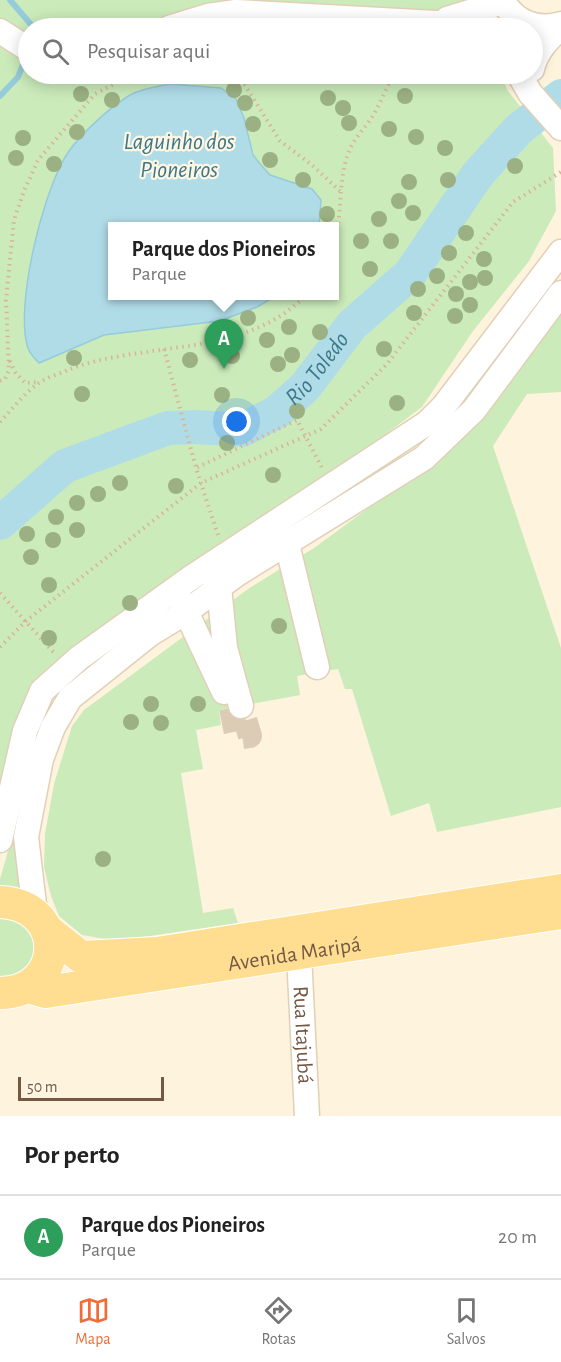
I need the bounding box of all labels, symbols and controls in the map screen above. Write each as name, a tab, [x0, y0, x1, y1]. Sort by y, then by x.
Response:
search box	[18, 18, 543, 84]
icon: search	[39, 35, 72, 68]
text: Pesquisar aqui	[87, 40, 210, 62]
water label: Laguinho dos Pioneiros	[124, 130, 235, 182]
popup	[108, 222, 339, 300]
text: Parque dos Pioneiros	[132, 238, 315, 260]
text: Parque	[132, 264, 186, 284]
pin: A	[204, 320, 244, 369]
water label: Rio Toledo	[281, 328, 354, 410]
your location	[222, 407, 251, 436]
street label: Avenida Maripá	[226, 933, 362, 975]
street label: Rua Itajubá	[290, 985, 316, 1085]
scale bar	[18, 1074, 164, 1102]
text: 50 m	[27, 1079, 58, 1095]
text: Por perto	[24, 1142, 120, 1168]
text: Parque dos Pioneiros	[81, 1214, 265, 1236]
text: A	[38, 1227, 50, 1247]
text: 20 m	[498, 1227, 537, 1247]
text: Parque	[81, 1240, 136, 1260]
tab: Mapa	[75, 1294, 111, 1349]
tab: Rotas	[261, 1294, 296, 1349]
tab: Salvos	[447, 1294, 486, 1349]

